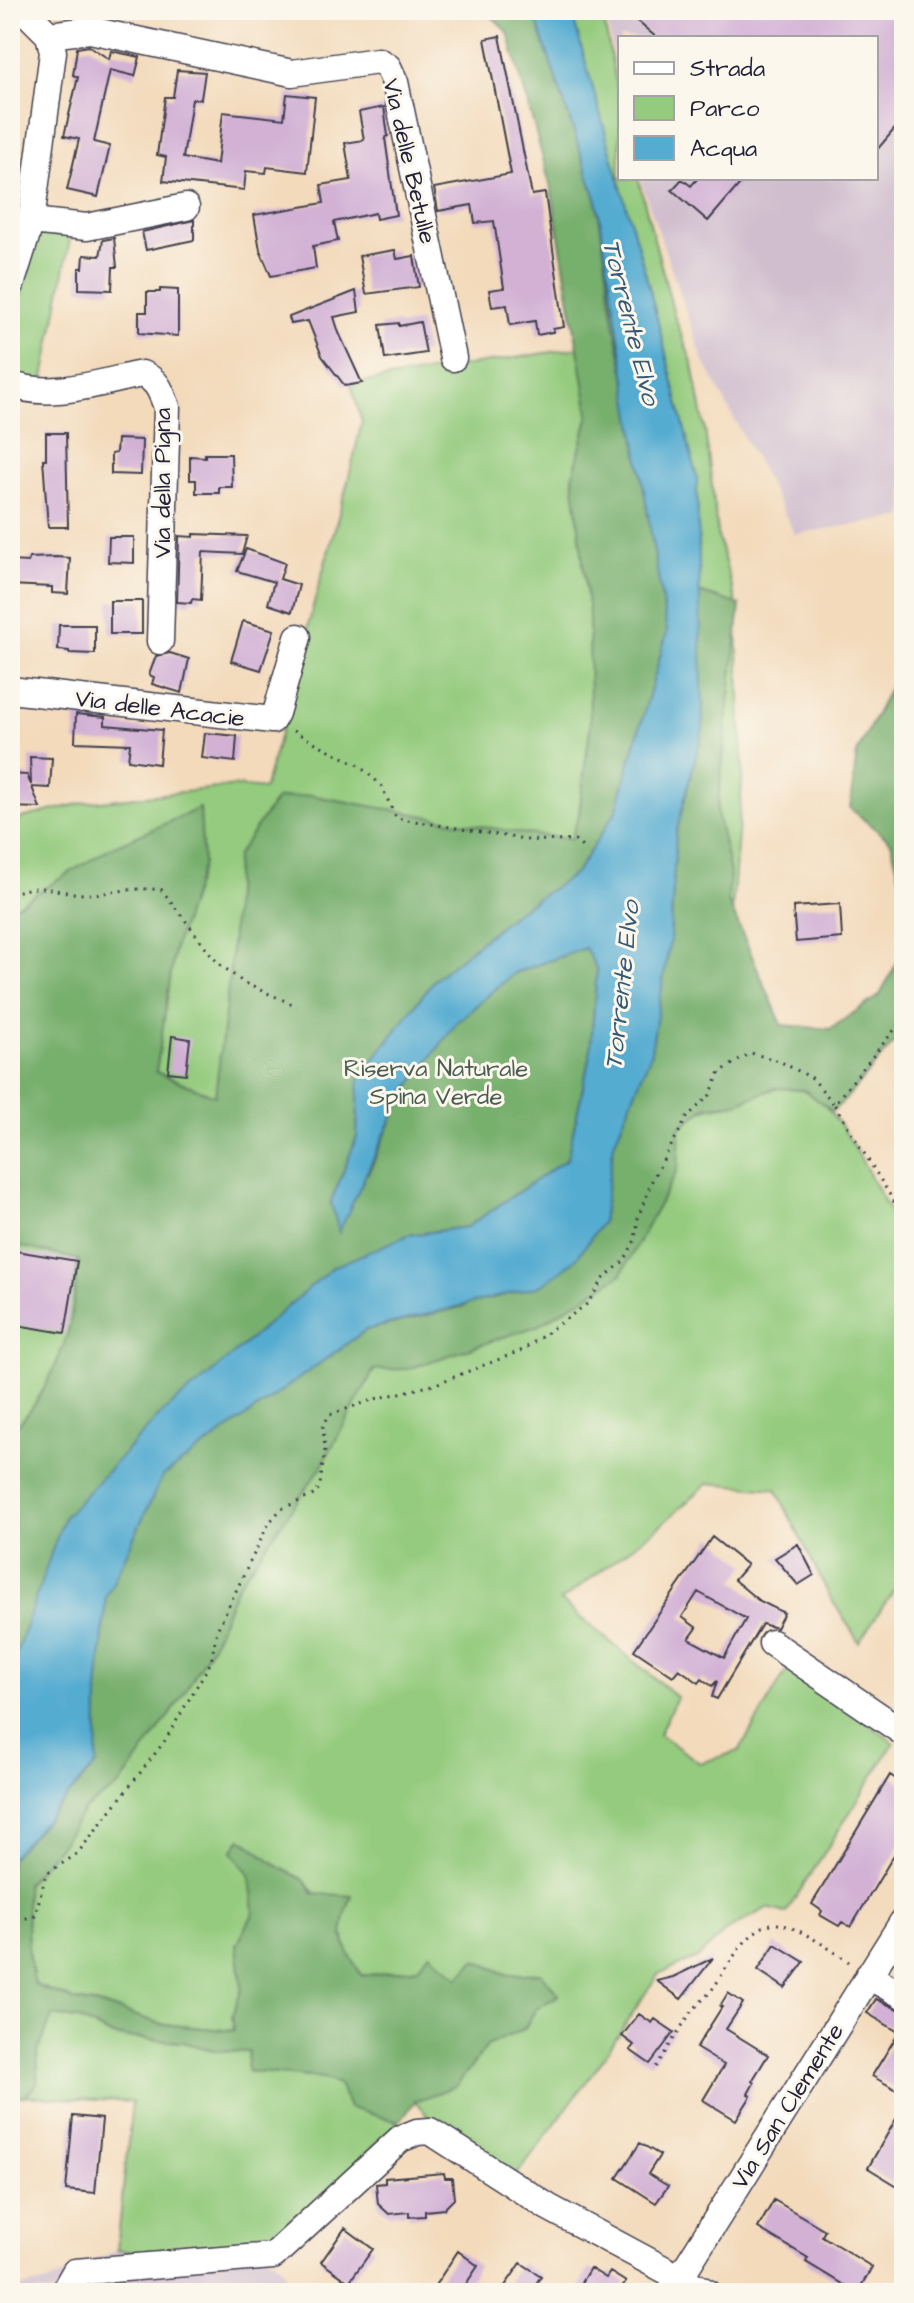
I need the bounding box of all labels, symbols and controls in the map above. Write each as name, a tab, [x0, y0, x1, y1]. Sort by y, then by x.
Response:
legend	[618, 36, 878, 180]
text: Strada	[690, 52, 765, 86]
street label: Via delle Betulle	[374, 75, 445, 247]
text: Parco	[690, 92, 760, 126]
text: Acqua	[690, 132, 757, 166]
water label: Torrente Elvo	[593, 236, 670, 411]
street label: Via della Pigna	[146, 408, 181, 558]
street label: Via delle Acacie	[73, 682, 247, 736]
water label: Torrente Elvo	[595, 897, 649, 1071]
park label: Riserva Naturale Spina Verde	[344, 1052, 528, 1114]
street label: Via San Clemente	[723, 2017, 853, 2196]

